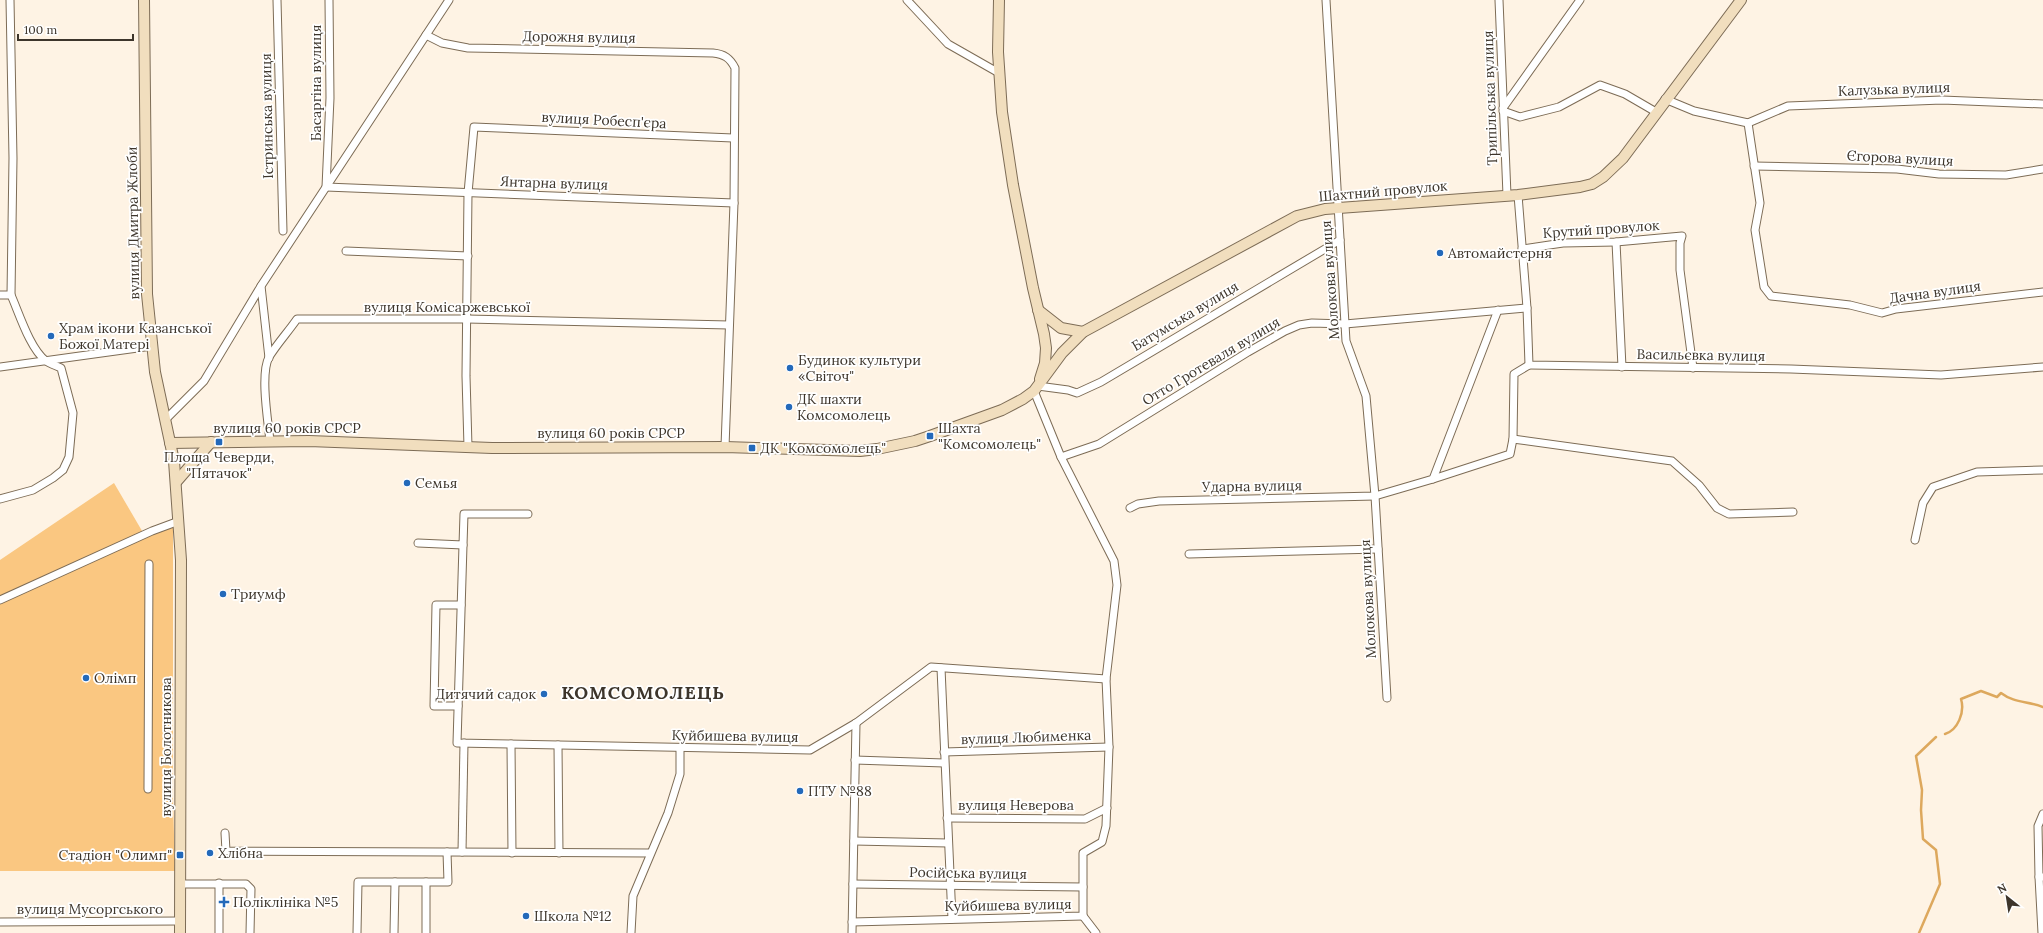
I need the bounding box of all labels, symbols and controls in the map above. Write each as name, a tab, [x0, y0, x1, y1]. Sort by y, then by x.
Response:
scale bar	[18, 16, 133, 42]
text: 100 m	[24, 22, 57, 37]
street label: Басаргіна вулиця	[307, 25, 325, 141]
street label: Дорожня вулиця	[522, 27, 636, 47]
street label: Трипільська вулиця	[1479, 30, 1501, 166]
street label: Істринська вулиця	[257, 53, 277, 179]
street label: Калузька вулиця	[1838, 78, 1950, 100]
street label: вулиця Робесп'єра	[541, 108, 667, 132]
street label: вулиця Дмитра Жлоби	[123, 146, 143, 300]
street label: Єгорова вулиця	[1846, 146, 1954, 170]
street label: Янтарна вулиця	[500, 172, 608, 194]
street label: Шахтний провулок	[1318, 176, 1449, 206]
street label: Крутий провулок	[1542, 216, 1661, 242]
street label: Молокова вулиця	[1317, 220, 1343, 340]
place label: Автомайстерня	[1447, 244, 1552, 262]
marker: Автомайстерня	[1435, 248, 1445, 258]
street label: Батумська вулиця	[1128, 277, 1242, 355]
street label: Дачна вулиця	[1888, 277, 1982, 307]
street label: вулиця Комісаржевської	[364, 298, 530, 316]
street label: Отто Гротеваля вулиця	[1139, 313, 1283, 409]
place label: Храм ікони Казанської Божої Матері	[59, 319, 212, 353]
marker: Храм ікони Казанської Божої Матері	[46, 331, 56, 341]
street label: Васильєвка вулиця	[1637, 345, 1765, 365]
place label: Будинок культури «Світоч"	[798, 351, 921, 385]
marker: Будинок культури «Світоч"	[785, 363, 795, 373]
place label: ДК шахти Комсомолець	[797, 390, 891, 424]
marker: ДК шахти Комсомолець	[784, 402, 794, 412]
street label: вулиця 60 років СРСР	[213, 419, 361, 437]
place label: Шахта "Комсомолець"	[938, 419, 1041, 453]
street label: вулиця 60 років СРСР	[537, 424, 685, 442]
marker: Шахта "Комсомолець"	[925, 431, 935, 441]
marker: Площа Чеверди, "Пятачок"	[214, 437, 224, 447]
place label: ДК "Комсомолець"	[760, 439, 886, 457]
marker: ДК "Комсомолець"	[747, 443, 757, 453]
place label: Площа Чеверди, "Пятачок"	[164, 448, 274, 482]
place label: Семья	[415, 474, 457, 492]
street label: Ударна вулиця	[1201, 476, 1302, 496]
marker: Семья	[402, 478, 412, 488]
street label: Молокова вулиця	[1356, 539, 1380, 659]
place label: Триумф	[231, 585, 286, 603]
marker: Триумф	[218, 589, 228, 599]
place label: Олімп	[94, 669, 136, 687]
marker: Олімп	[81, 673, 91, 683]
street label: вулиця Болотникова	[157, 677, 175, 817]
district label: КОМСОМОЛЕЦЬ	[561, 681, 725, 704]
place label: Дитячий садок	[435, 685, 536, 703]
marker: Дитячий садок	[539, 689, 549, 699]
street label: Куйбишева вулиця	[671, 726, 799, 746]
street label: вулиця Любименка	[960, 726, 1092, 748]
place label: ПТУ №88	[808, 782, 872, 800]
marker: ПТУ №88	[795, 786, 805, 796]
street label: вулиця Неверова	[958, 796, 1074, 814]
place label: Хлібна	[218, 844, 263, 862]
place label: Стадіон "Олимп"	[58, 846, 172, 864]
marker: Хлібна	[205, 848, 215, 858]
marker: Стадіон "Олимп"	[175, 850, 185, 860]
street label: Російська вулиця	[909, 863, 1027, 883]
north arrow	[1987, 877, 2027, 917]
text: N	[1995, 880, 2010, 897]
place label: Поліклініка №5	[233, 893, 338, 911]
street label: Куйбишева вулиця	[944, 895, 1072, 915]
marker: Поліклініка №5	[218, 896, 230, 908]
street label: вулиця Мусоргського	[17, 900, 163, 918]
place label: Школа №12	[534, 907, 612, 925]
marker: Школа №12	[521, 911, 531, 921]

